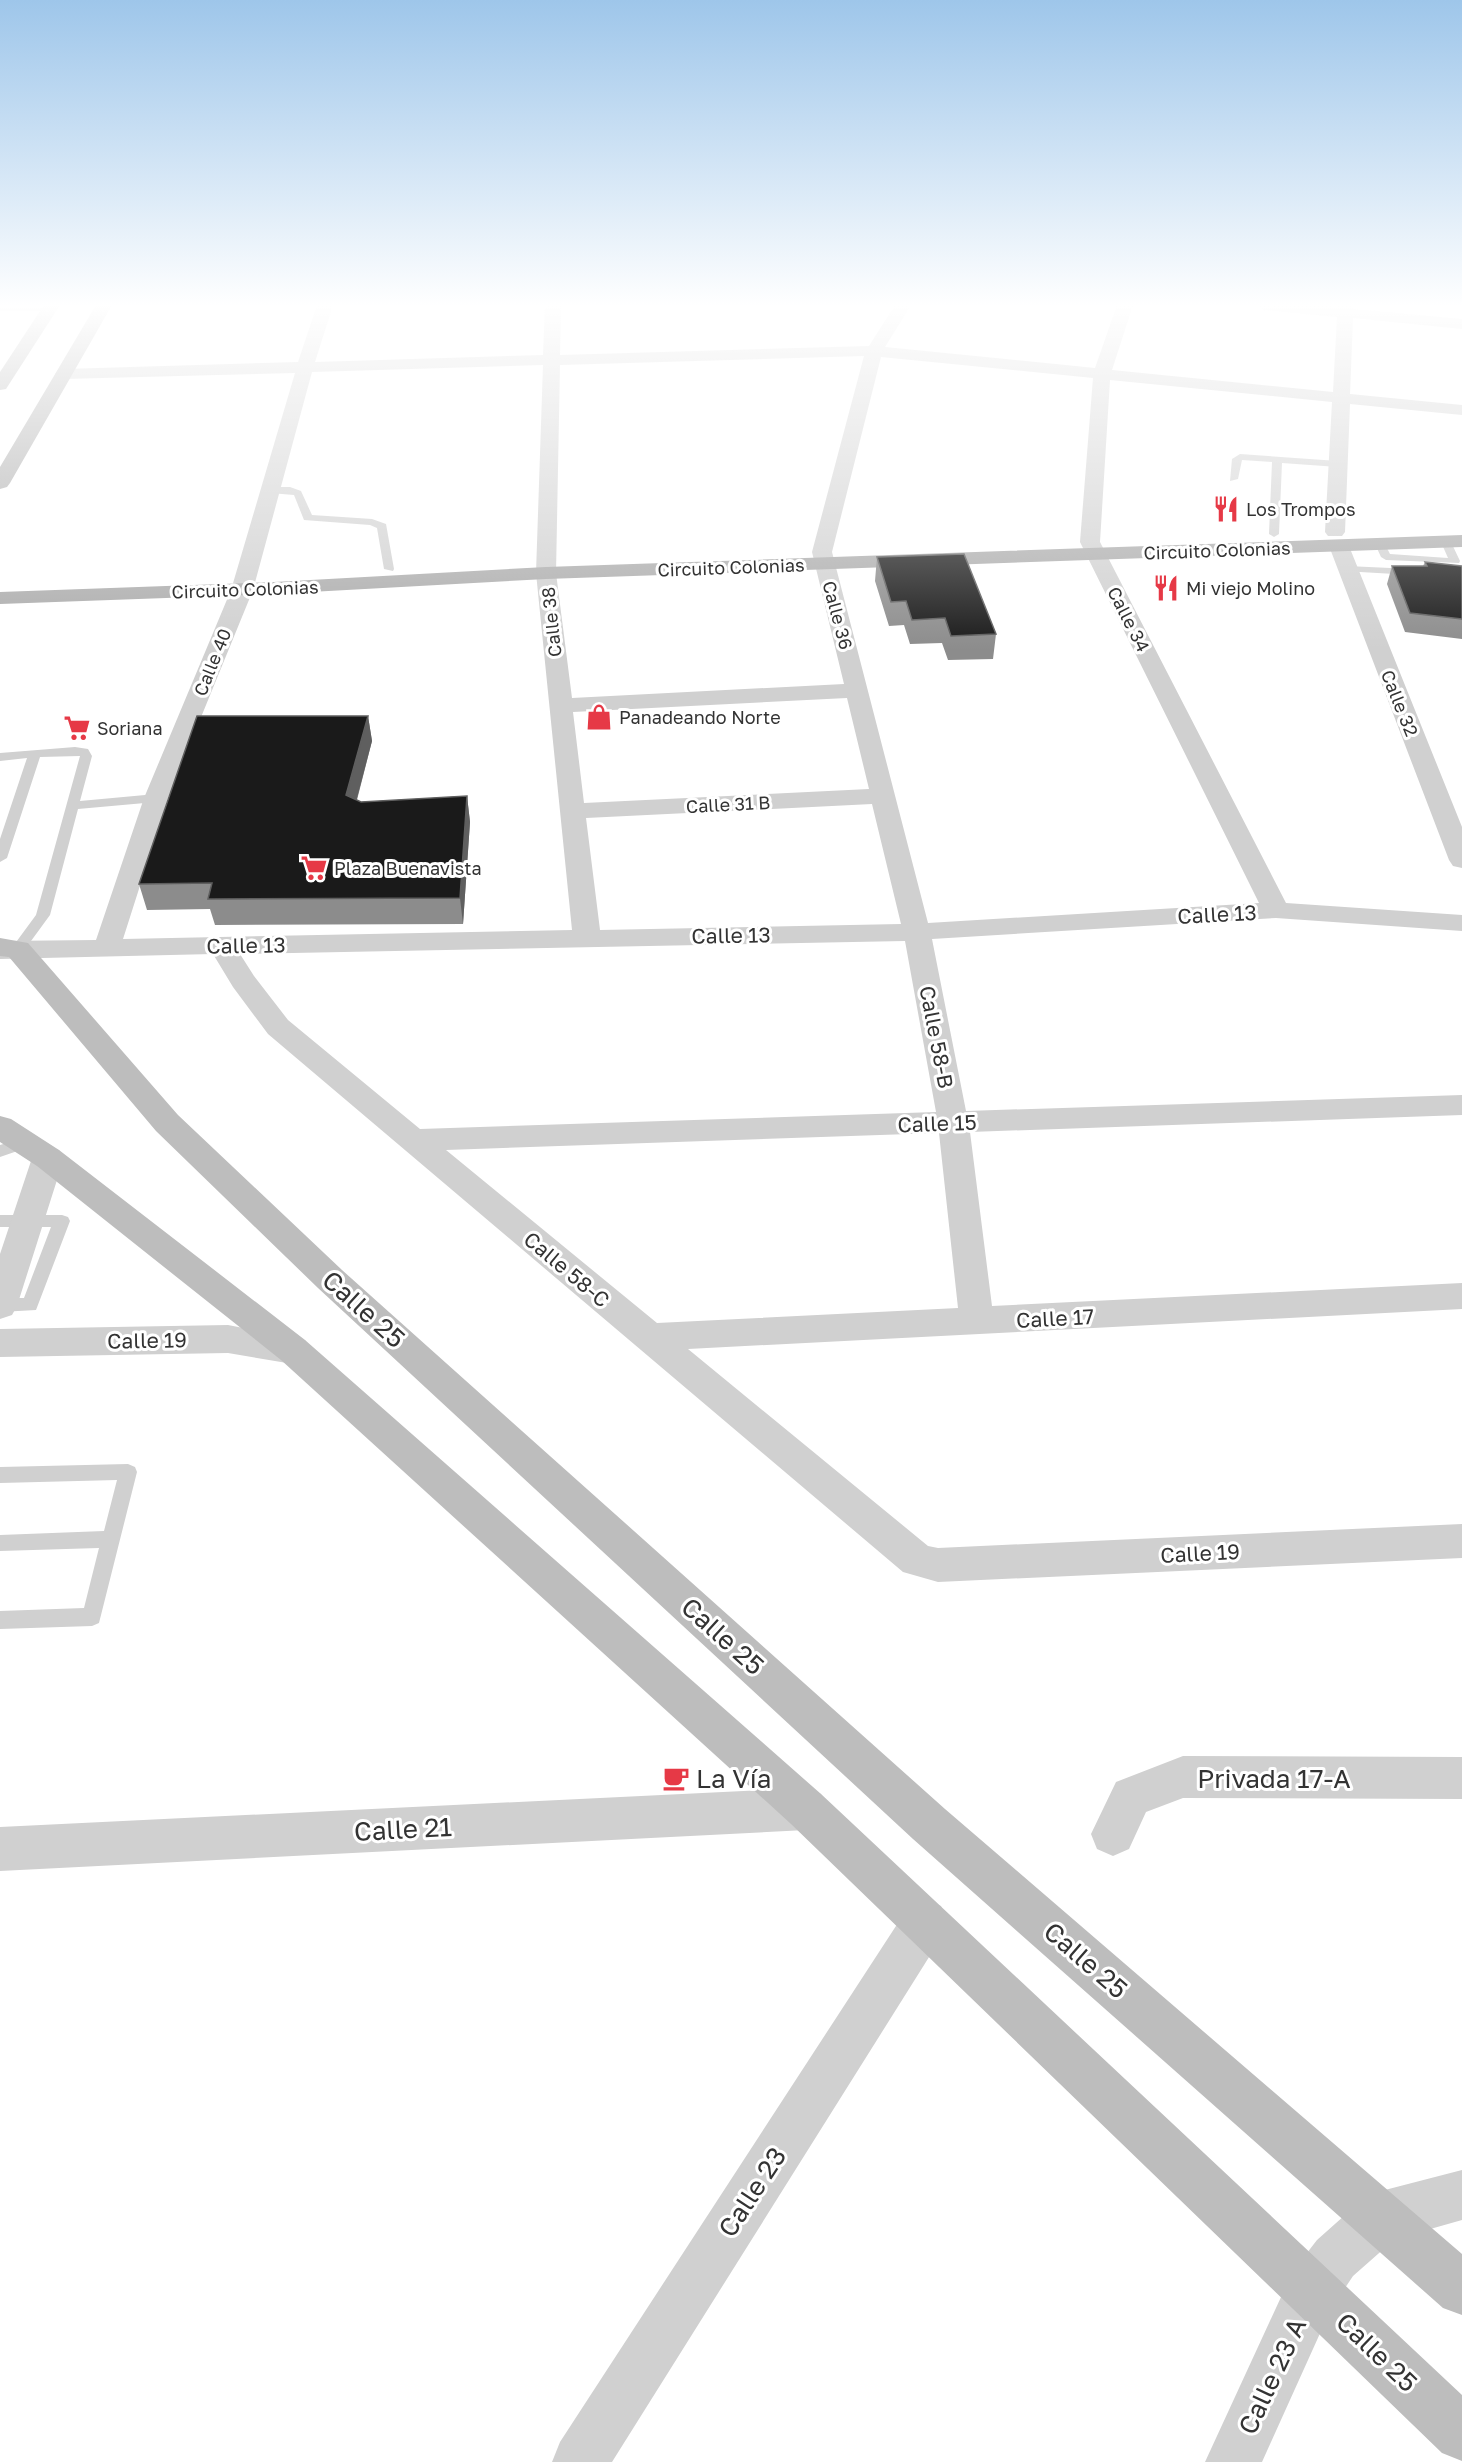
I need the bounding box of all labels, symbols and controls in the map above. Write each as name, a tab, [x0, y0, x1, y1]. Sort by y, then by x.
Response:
restaurant icon: Los Trompos	[1211, 494, 1241, 524]
place label: Los Trompos	[1246, 498, 1355, 520]
street label: Circuito Colonias	[1143, 536, 1291, 564]
street label: Circuito Colonias	[657, 553, 805, 581]
restaurant icon: Mi viejo Molino	[1151, 573, 1181, 603]
street label: Circuito Colonias	[171, 575, 319, 603]
place label: Mi viejo Molino	[1186, 577, 1315, 599]
street label: Calle 36	[818, 578, 858, 652]
street label: Calle 34	[1103, 583, 1155, 655]
street label: Calle 38	[536, 586, 566, 658]
street label: Calle 40	[189, 625, 235, 699]
street label: Calle 32	[1377, 667, 1423, 739]
shop icon: Panadeando Norte	[584, 702, 614, 732]
place label: Panadeando Norte	[619, 706, 781, 728]
supermarket icon: Soriana	[62, 713, 92, 743]
place label: Soriana	[97, 717, 163, 739]
street label: Calle 31 B	[685, 791, 771, 817]
supermarket icon: Plaza Buenavista	[299, 853, 329, 883]
place label: Plaza Buenavista	[334, 857, 482, 879]
street label: Calle 13	[1177, 899, 1257, 929]
street label: Calle 13	[691, 921, 771, 949]
street label: Calle 13	[206, 931, 286, 959]
street label: Calle 58-B	[914, 984, 960, 1090]
street label: Calle 15	[897, 1109, 977, 1137]
street label: Calle 58-C	[519, 1226, 615, 1312]
street label: Calle 25	[316, 1264, 412, 1354]
street label: Calle 17	[1015, 1303, 1095, 1333]
street label: Calle 19	[107, 1326, 187, 1354]
street label: Calle 19	[1160, 1538, 1240, 1568]
street label: Calle 25	[675, 1591, 771, 1681]
cafe icon: La Vía	[661, 1763, 691, 1793]
place label: La Vía	[696, 1763, 771, 1794]
street label: Privada 17-A	[1197, 1763, 1351, 1794]
street label: Calle 21	[353, 1811, 453, 1847]
street label: Calle 25	[1038, 1915, 1134, 2005]
street label: Calle 23	[712, 2141, 792, 2243]
street label: Calle 25	[1330, 2306, 1424, 2398]
street label: Calle 23 A	[1232, 2313, 1312, 2439]

